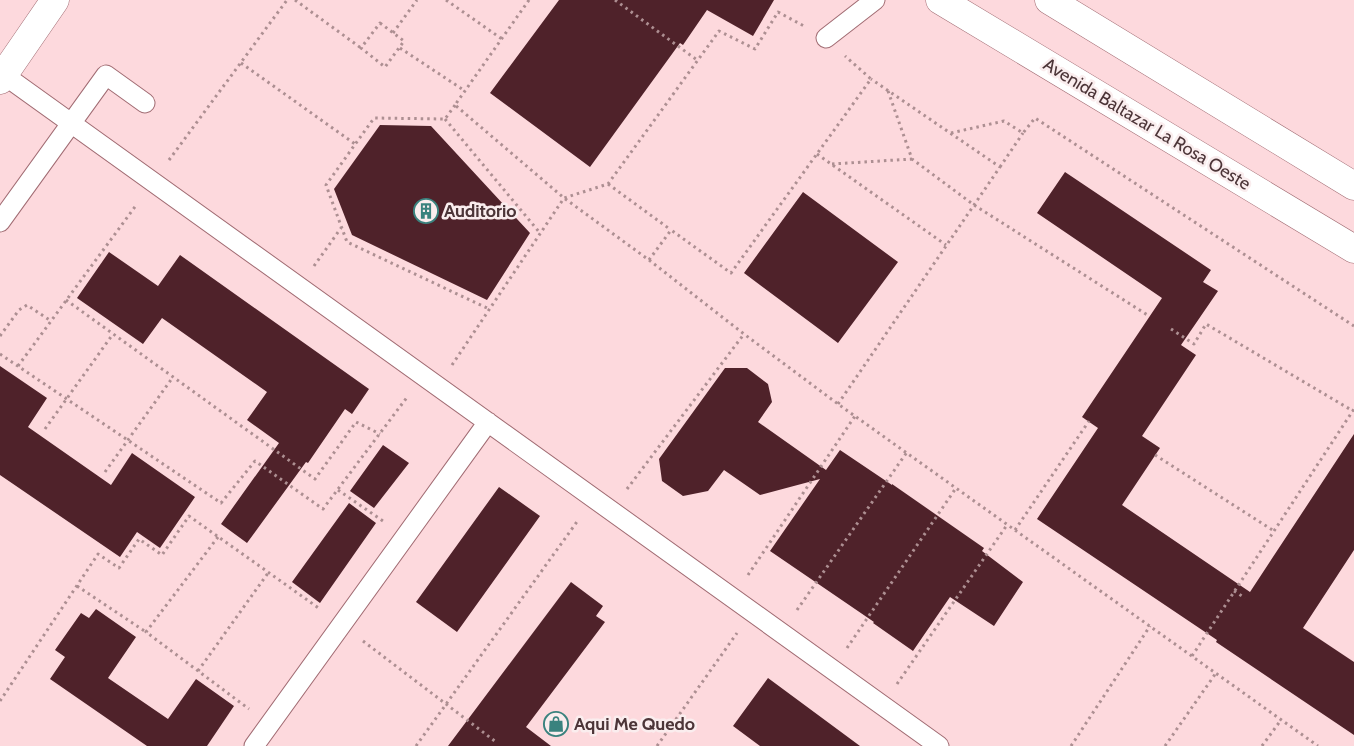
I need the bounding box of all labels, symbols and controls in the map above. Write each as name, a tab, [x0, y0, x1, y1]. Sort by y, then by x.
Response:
street label: Avenida Baltazar La Rosa Oeste	[1039, 53, 1255, 195]
building icon: Auditorio	[413, 198, 439, 224]
place label: Auditorio	[444, 200, 516, 222]
shop icon: Aqui Me Quedo	[543, 711, 569, 737]
place label: Aqui Me Quedo	[574, 713, 695, 735]

